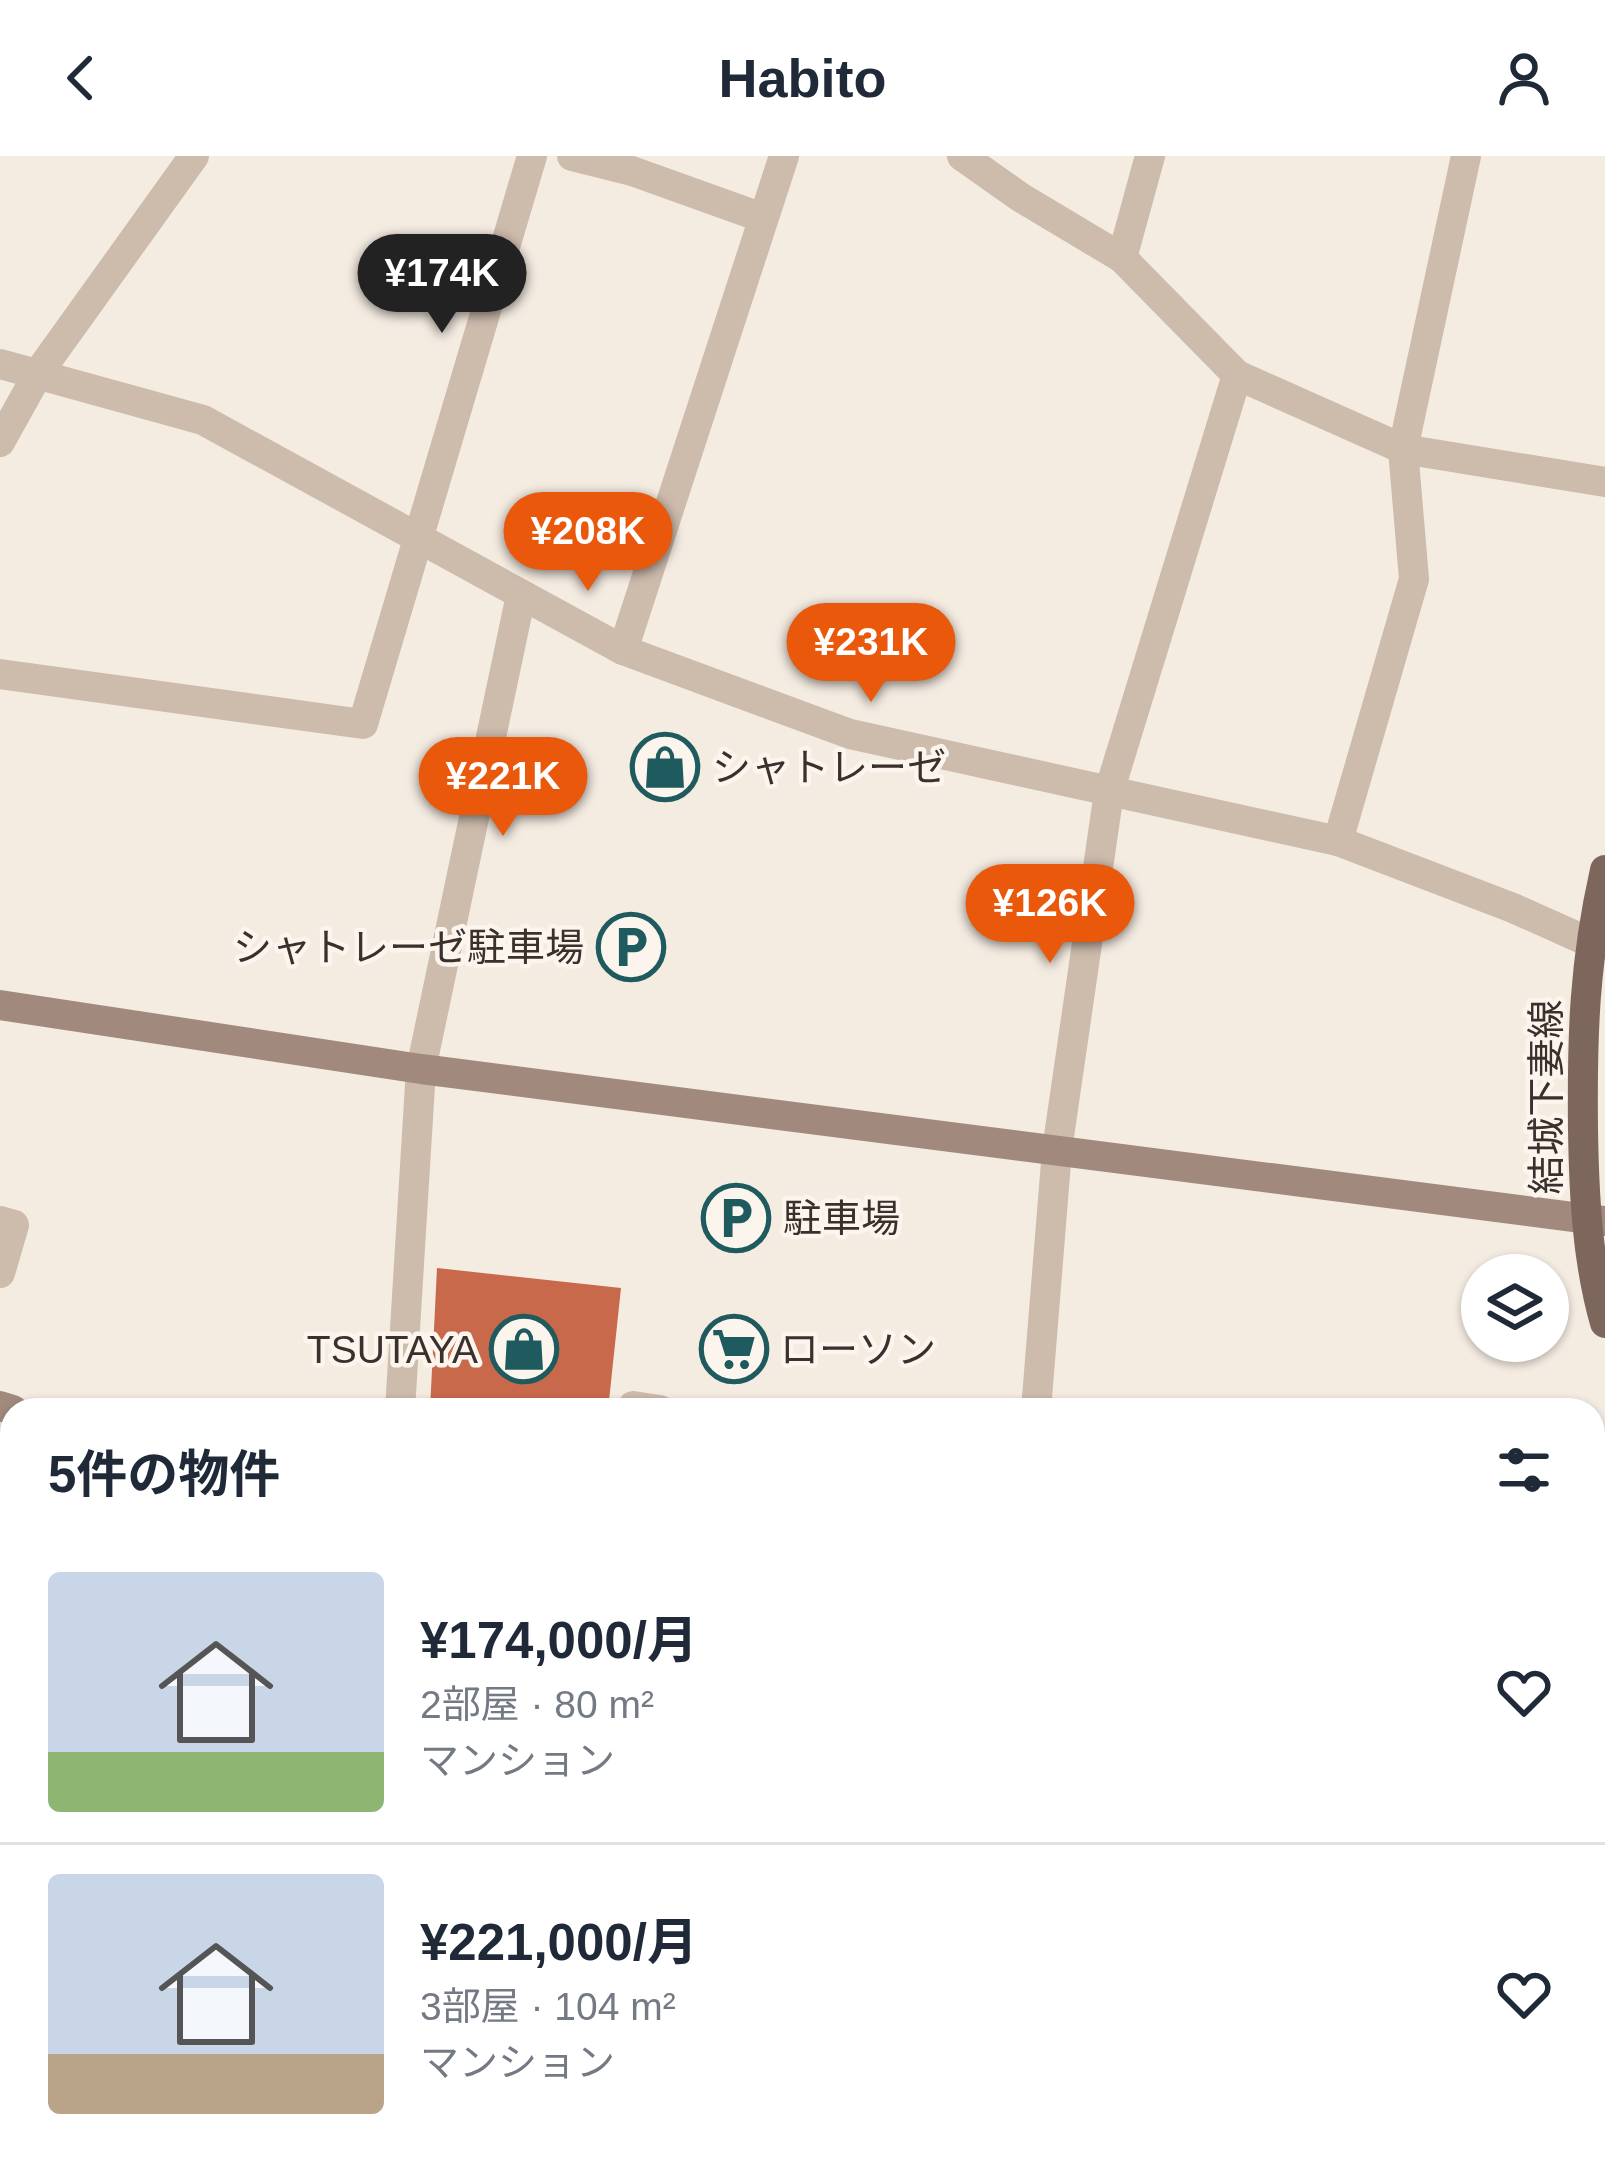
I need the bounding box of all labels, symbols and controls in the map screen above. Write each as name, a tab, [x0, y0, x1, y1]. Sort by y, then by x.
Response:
icon: back	[48, 45, 114, 111]
icon: person	[1491, 45, 1557, 111]
text: Habito	[719, 48, 887, 108]
pin: ¥174K	[358, 234, 526, 336]
text: ¥174K	[385, 251, 499, 294]
pin: ¥208K	[504, 492, 672, 594]
text: ¥208K	[531, 509, 645, 552]
pin: ¥231K	[787, 603, 955, 705]
text: ¥231K	[814, 620, 928, 663]
shop icon: シャトレーゼ	[630, 732, 700, 802]
pin: ¥221K	[419, 737, 587, 839]
place label: シャトレーゼ	[712, 746, 946, 789]
text: ¥221K	[446, 754, 560, 797]
pin: ¥126K	[966, 864, 1134, 966]
text: ¥126K	[993, 881, 1107, 924]
parking icon: シャトレーゼ駐車場	[596, 912, 666, 982]
place label: シャトレーゼ駐車場	[233, 926, 584, 969]
street label: 結城下妻線	[1525, 999, 1568, 1195]
parking icon: 駐車場	[701, 1183, 771, 1253]
place label: 駐車場	[783, 1197, 900, 1240]
map controls	[1461, 1254, 1569, 1362]
button: layers	[1461, 1254, 1569, 1362]
shop icon: TSUTAYA	[489, 1314, 559, 1384]
supermarket icon: ローソン	[699, 1314, 769, 1384]
place label: TSUTAYA	[307, 1328, 478, 1371]
place label: ローソン	[780, 1328, 936, 1371]
icon: filters	[1491, 1437, 1557, 1503]
text: 5件の物件	[48, 1446, 280, 1503]
text: ¥174,000/月	[420, 1612, 698, 1669]
icon: home	[144, 1620, 288, 1764]
icon: heart	[1491, 1659, 1557, 1725]
text: 2部屋 · 80 m²	[420, 1683, 654, 1726]
text: マンション	[420, 1739, 615, 1782]
text: ¥221,000/月	[420, 1914, 698, 1971]
icon: home	[144, 1922, 288, 2066]
icon: heart	[1491, 1961, 1557, 2027]
text: 3部屋 · 104 m²	[420, 1985, 676, 2028]
text: マンション	[420, 2041, 615, 2084]

